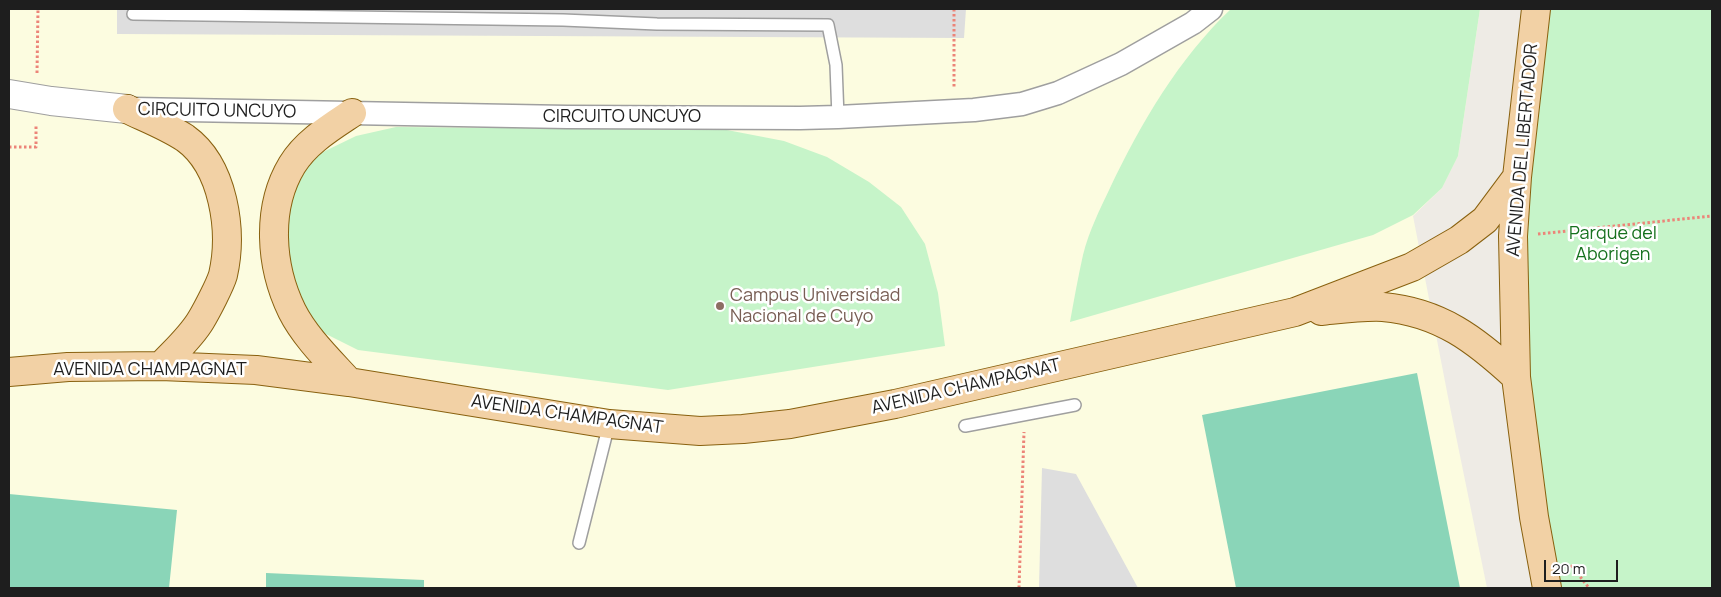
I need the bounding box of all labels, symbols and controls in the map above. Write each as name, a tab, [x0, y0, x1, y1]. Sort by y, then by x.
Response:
street label: AVENIDA DEL LIBERTADOR	[1503, 43, 1543, 257]
street label: CIRCUITO UNCUYO	[138, 99, 296, 123]
street label: CIRCUITO UNCUYO	[543, 106, 701, 128]
park label: Parque del Aborigen	[1569, 223, 1657, 266]
place label: Campus Universidad Nacional de Cuyo	[730, 285, 900, 328]
marker: Campus Universidad Nacional de Cuyo	[714, 300, 726, 312]
street label: AVENIDA CHAMPAGNAT	[869, 355, 1063, 419]
street label: AVENIDA CHAMPAGNAT	[53, 359, 247, 381]
street label: AVENIDA CHAMPAGNAT	[470, 391, 664, 439]
scale bar	[1546, 550, 1620, 582]
text: 20 m	[1552, 558, 1585, 579]

